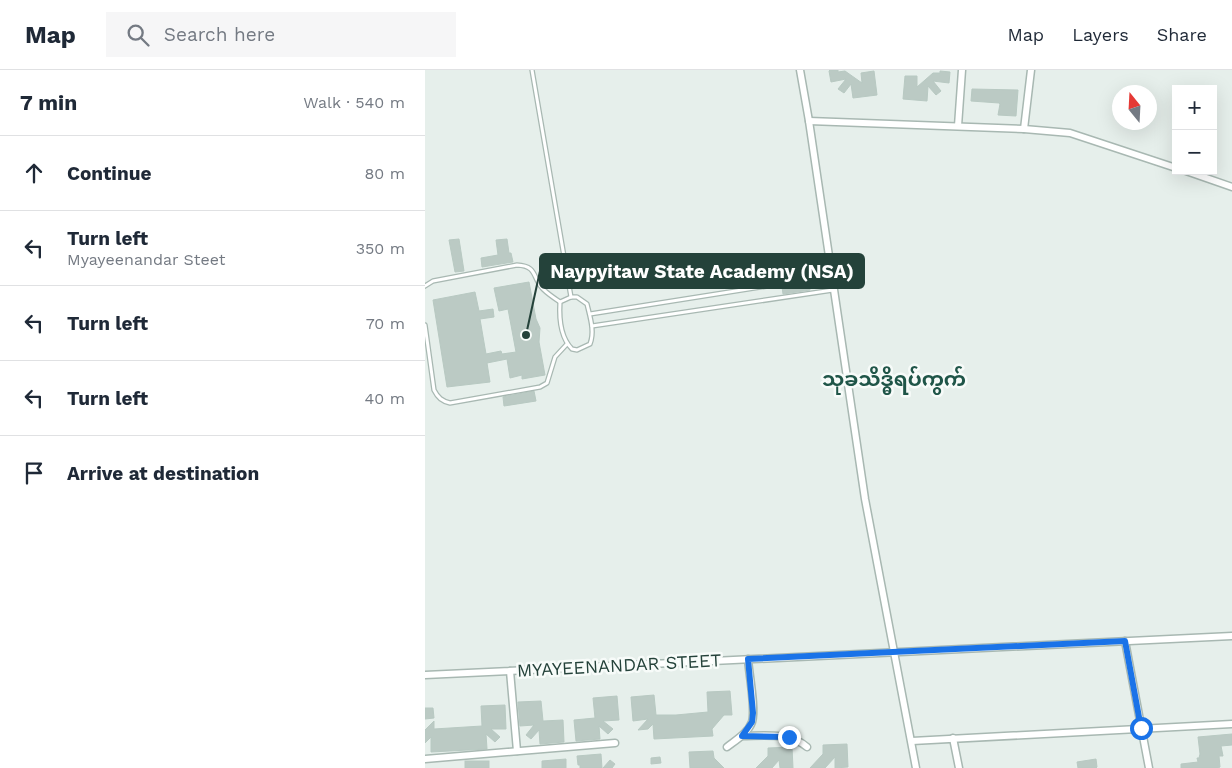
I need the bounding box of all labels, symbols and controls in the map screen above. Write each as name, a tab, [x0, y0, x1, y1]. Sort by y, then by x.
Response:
search box	[106, 12, 456, 57]
text: Map	[25, 21, 76, 49]
icon: search	[124, 21, 152, 49]
text: Search here	[164, 23, 275, 46]
text: Map	[1007, 24, 1044, 45]
text: Layers	[1072, 24, 1129, 45]
text: Share	[1157, 24, 1207, 45]
north arrow	[1112, 85, 1157, 130]
map controls	[1172, 85, 1217, 175]
button: +	[1172, 85, 1217, 130]
text: 7 min	[20, 90, 77, 115]
text: Walk · 540 m	[303, 93, 405, 112]
button: −	[1172, 130, 1217, 175]
icon: ahead	[20, 159, 48, 187]
text: Continue	[67, 162, 151, 185]
text: 80 m	[364, 164, 405, 183]
text: Turn left	[67, 227, 148, 250]
icon: left	[20, 234, 48, 262]
text: 350 m	[356, 239, 405, 258]
text: Myayeenandar Steet	[67, 250, 225, 269]
callout: Naypyitaw State Academy (NSA)	[540, 254, 864, 288]
text: Naypyitaw State Academy (NSA)	[550, 260, 854, 283]
icon: left	[20, 309, 48, 337]
text: Turn left	[67, 312, 148, 335]
text: 70 m	[366, 314, 405, 333]
district label: သုခသိဒ္ဓိရပ်ကွက်	[822, 366, 966, 395]
icon: left	[20, 384, 48, 412]
text: Turn left	[67, 387, 148, 410]
text: 40 m	[365, 389, 405, 408]
icon: arrive	[20, 459, 48, 487]
text: Arrive at destination	[67, 462, 259, 485]
street label: MYAYEENANDAR STEET	[516, 649, 722, 681]
route start	[1130, 717, 1153, 740]
route end	[778, 726, 801, 749]

